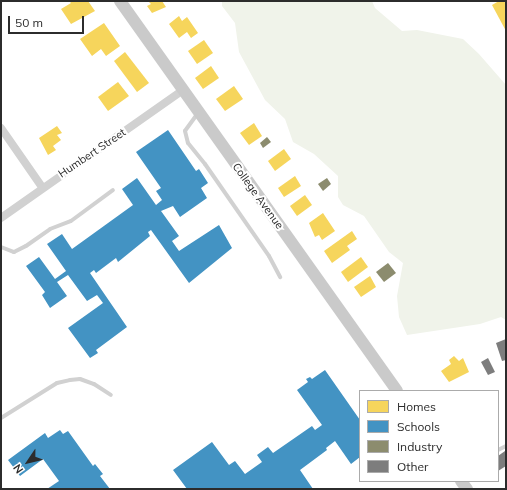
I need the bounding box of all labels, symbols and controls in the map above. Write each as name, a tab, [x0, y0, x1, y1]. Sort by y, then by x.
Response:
scale bar	[10, 8, 86, 34]
text: 50 m	[15, 15, 43, 30]
street label: Humbert Street	[56, 126, 128, 180]
street label: College Avenue	[230, 160, 286, 232]
legend	[359, 390, 499, 482]
text: Homes	[397, 399, 436, 414]
text: Schools	[397, 419, 440, 434]
text: Industry	[397, 439, 442, 454]
north arrow	[8, 442, 48, 482]
text: Other	[397, 459, 428, 474]
text: N	[10, 461, 26, 476]

